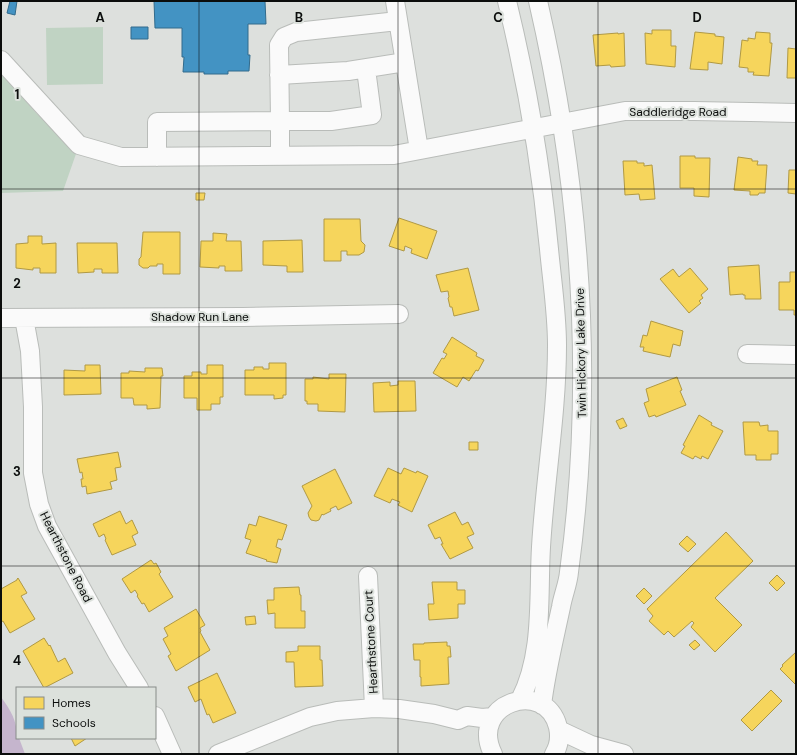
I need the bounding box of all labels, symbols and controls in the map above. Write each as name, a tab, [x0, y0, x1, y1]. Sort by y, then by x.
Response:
text: A	[95, 9, 105, 26]
text: B	[295, 9, 303, 26]
text: C	[493, 9, 503, 26]
text: D	[692, 9, 702, 26]
text: 1	[15, 86, 19, 103]
street label: Saddleridge Road	[629, 104, 727, 120]
text: 2	[13, 275, 21, 292]
street label: Twin Hickory Lake Drive	[572, 288, 590, 418]
street label: Shadow Run Lane	[151, 309, 249, 325]
text: 3	[13, 463, 21, 480]
street label: Hearthstone Road	[36, 509, 96, 605]
street label: Hearthstone Court	[360, 590, 382, 694]
text: 4	[13, 652, 21, 669]
legend	[16, 687, 156, 739]
text: Homes	[52, 695, 91, 711]
text: Schools	[52, 715, 96, 731]

